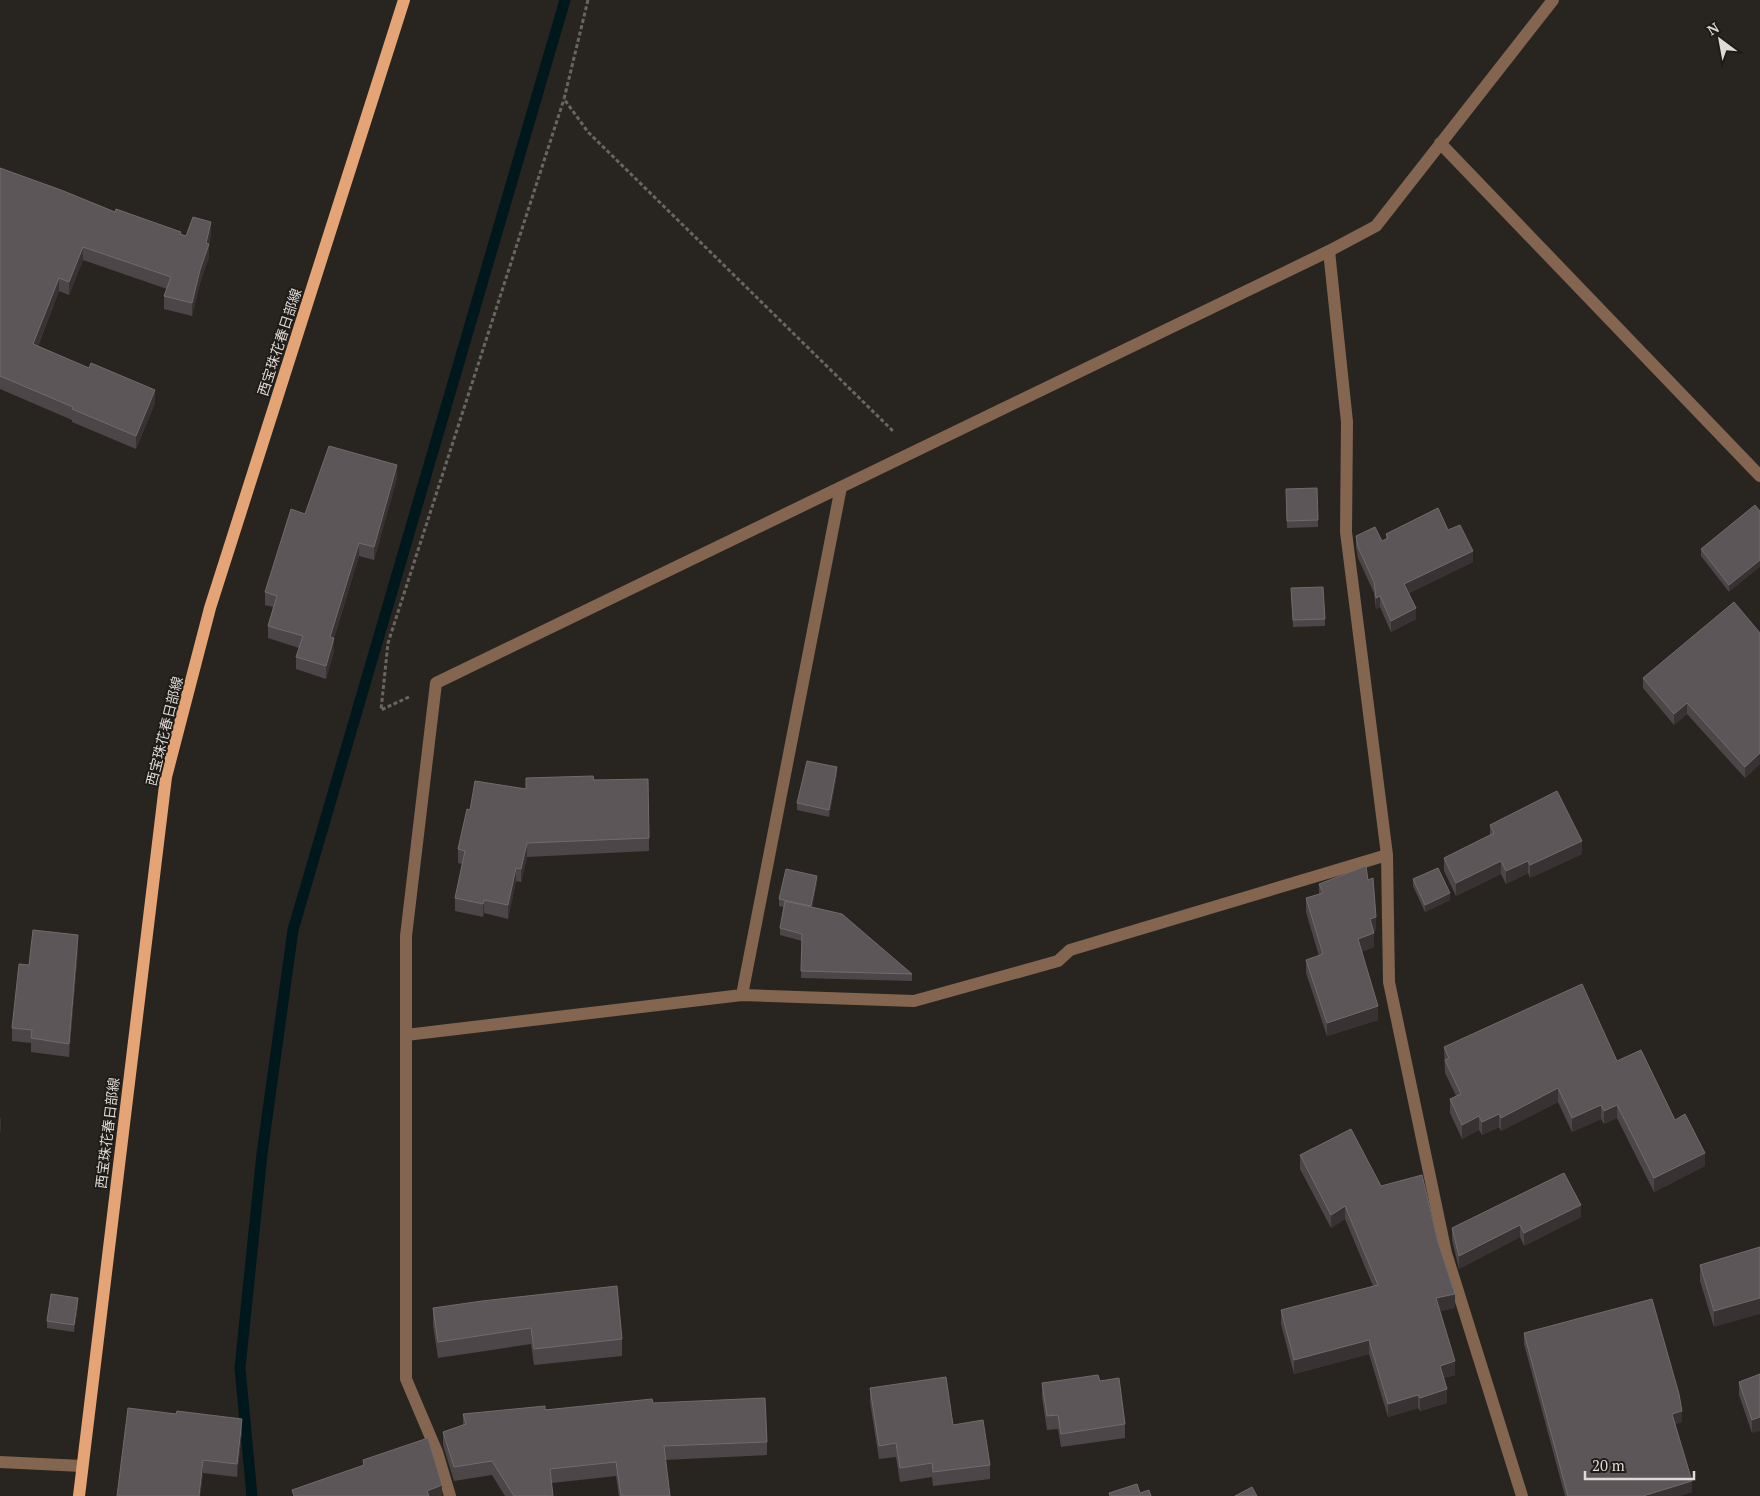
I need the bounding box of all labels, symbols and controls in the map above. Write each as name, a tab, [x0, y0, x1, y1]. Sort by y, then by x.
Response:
north arrow	[1695, 15, 1745, 65]
text: N	[1703, 17, 1723, 39]
street label: 西宝珠花春日部線	[253, 286, 305, 398]
street label: 西宝珠花春日部線	[141, 674, 187, 788]
street label: 西宝珠花春日部線	[91, 1076, 123, 1190]
scale bar	[1585, 1448, 1694, 1480]
text: 20 m	[1592, 1455, 1625, 1475]

